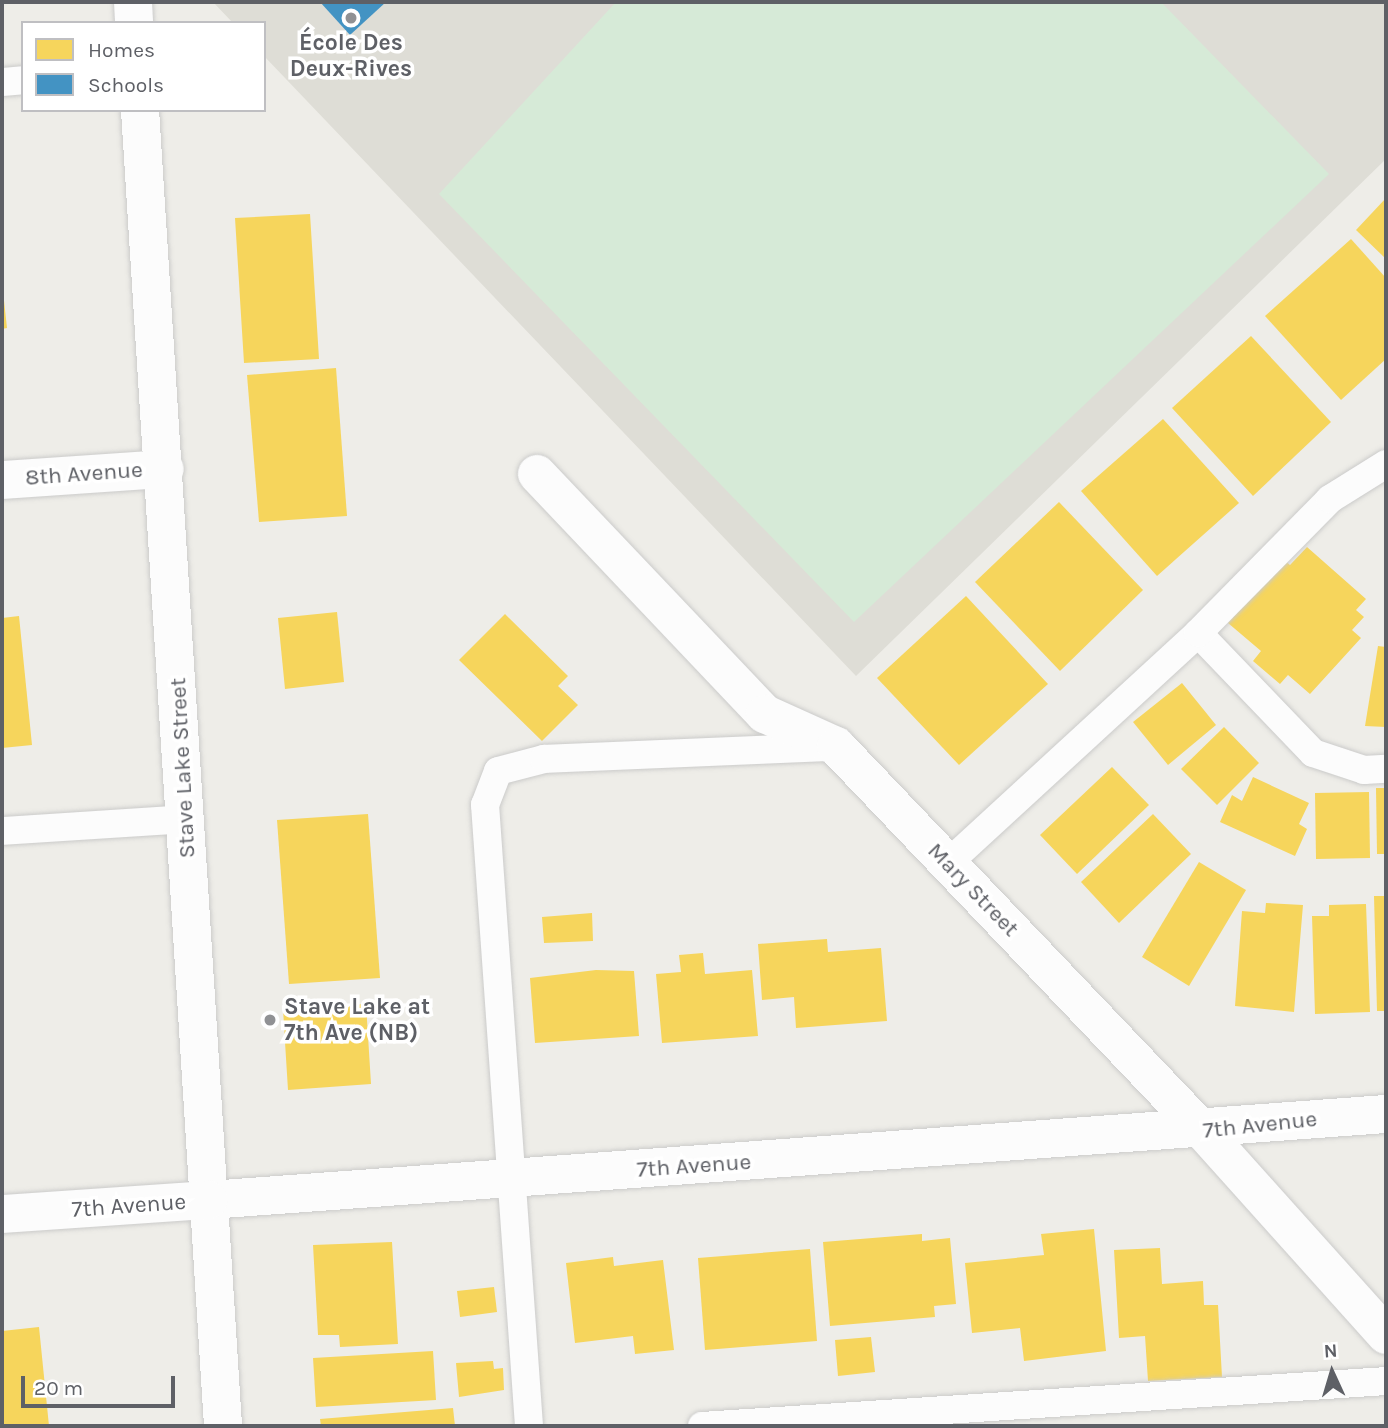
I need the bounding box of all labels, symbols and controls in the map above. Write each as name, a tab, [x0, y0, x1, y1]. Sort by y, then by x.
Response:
marker: École Des Deux-Rives	[343, 10, 359, 26]
legend	[21, 21, 266, 112]
place label: École Des Deux-Rives	[290, 29, 412, 83]
text: Homes	[88, 38, 155, 62]
text: Schools	[88, 73, 164, 97]
street label: 8th Avenue	[24, 456, 144, 492]
street label: Stave Lake Street	[164, 677, 202, 859]
street label: Mary Street	[921, 837, 1025, 943]
place label: Stave Lake at 7th Ave (NB)	[284, 993, 430, 1047]
marker: Stave Lake at 7th Ave (NB)	[262, 1012, 278, 1028]
street label: 7th Avenue	[1202, 1105, 1318, 1145]
street label: 7th Avenue	[636, 1148, 752, 1184]
street label: 7th Avenue	[71, 1188, 187, 1224]
north arrow	[1297, 1337, 1367, 1407]
text: N	[1323, 1340, 1338, 1362]
scale bar	[24, 1362, 178, 1406]
text: 20 m	[34, 1376, 83, 1400]

